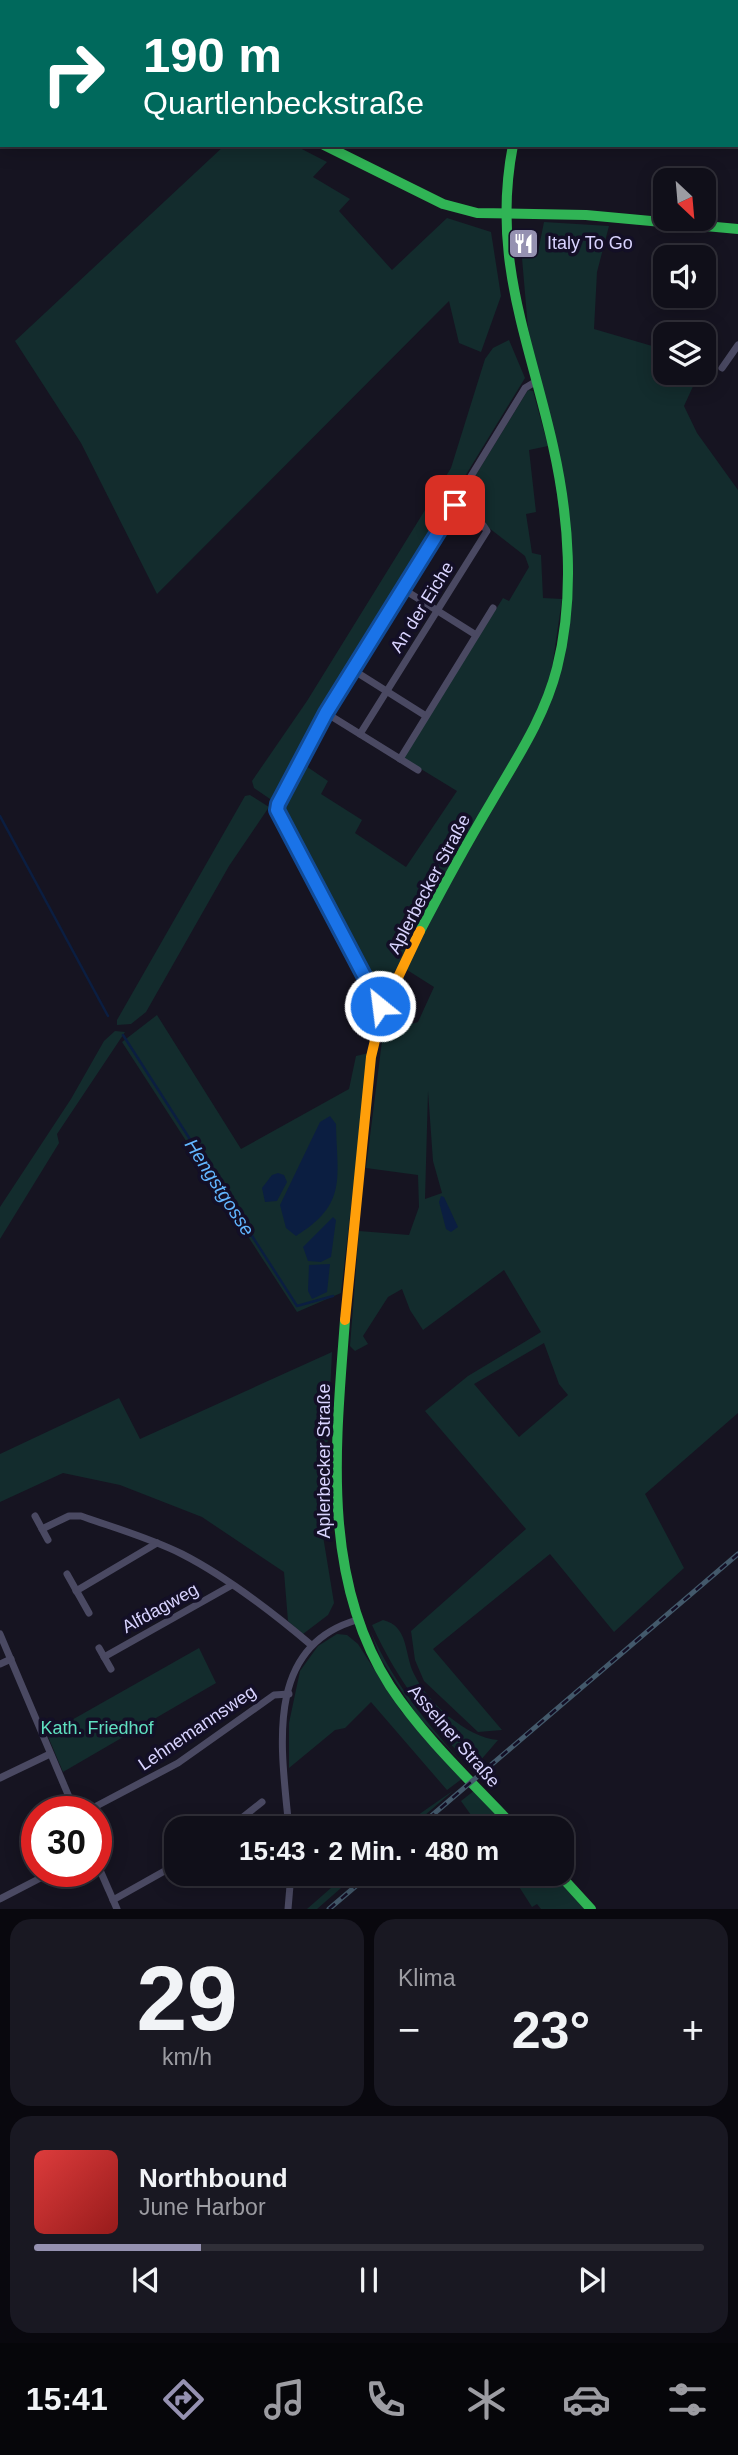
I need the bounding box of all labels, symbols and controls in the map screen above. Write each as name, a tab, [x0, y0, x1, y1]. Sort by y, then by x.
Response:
icon: right	[28, 28, 119, 119]
text: 190 m	[143, 28, 282, 82]
text: Quartlenbeckstraße	[143, 85, 424, 121]
north arrow	[653, 168, 716, 231]
map controls	[653, 168, 716, 385]
restaurant icon: Italy To Go	[507, 226, 541, 260]
place label: Italy To Go	[547, 233, 633, 253]
button: sound	[653, 245, 716, 308]
button: layers	[653, 322, 716, 385]
pin	[425, 475, 485, 535]
icon: arrive	[436, 486, 474, 524]
street label: An der Eiche	[386, 558, 458, 656]
street label: Aplerbecker Straße	[384, 811, 474, 957]
position arrow	[343, 969, 417, 1043]
water label: Hengstgosse	[181, 1135, 259, 1239]
street label: Aplerbecker Straße	[314, 1383, 334, 1539]
street label: Alfdagweg	[118, 1579, 202, 1637]
street label: Lehnemannsweg	[135, 1681, 259, 1775]
street label: Asselner Straße	[404, 1681, 504, 1791]
park label: Kath. Friedhof	[40, 1718, 155, 1738]
speed limit sign: 30	[21, 1796, 112, 1887]
text: 15:43 · 2 Min. · 480 m	[239, 1836, 499, 1866]
text: 29	[136, 1948, 238, 2049]
text: Klima	[398, 1965, 456, 1991]
text: 23°	[512, 2001, 590, 2059]
text: −	[398, 2009, 420, 2051]
text: +	[682, 2009, 704, 2051]
text: km/h	[162, 2044, 212, 2070]
text: Northbound	[139, 2163, 288, 2193]
text: June Harbor	[139, 2194, 266, 2220]
icon: previous	[127, 2261, 165, 2299]
icon: pause	[350, 2261, 388, 2299]
icon: next	[573, 2261, 611, 2299]
icon: directions	[159, 2375, 208, 2424]
icon: music	[260, 2375, 309, 2424]
icon: phone	[361, 2375, 410, 2424]
icon: climate	[462, 2375, 511, 2424]
icon: car	[562, 2375, 611, 2424]
icon: filters	[663, 2375, 712, 2424]
text: 15:41	[26, 2381, 108, 2417]

